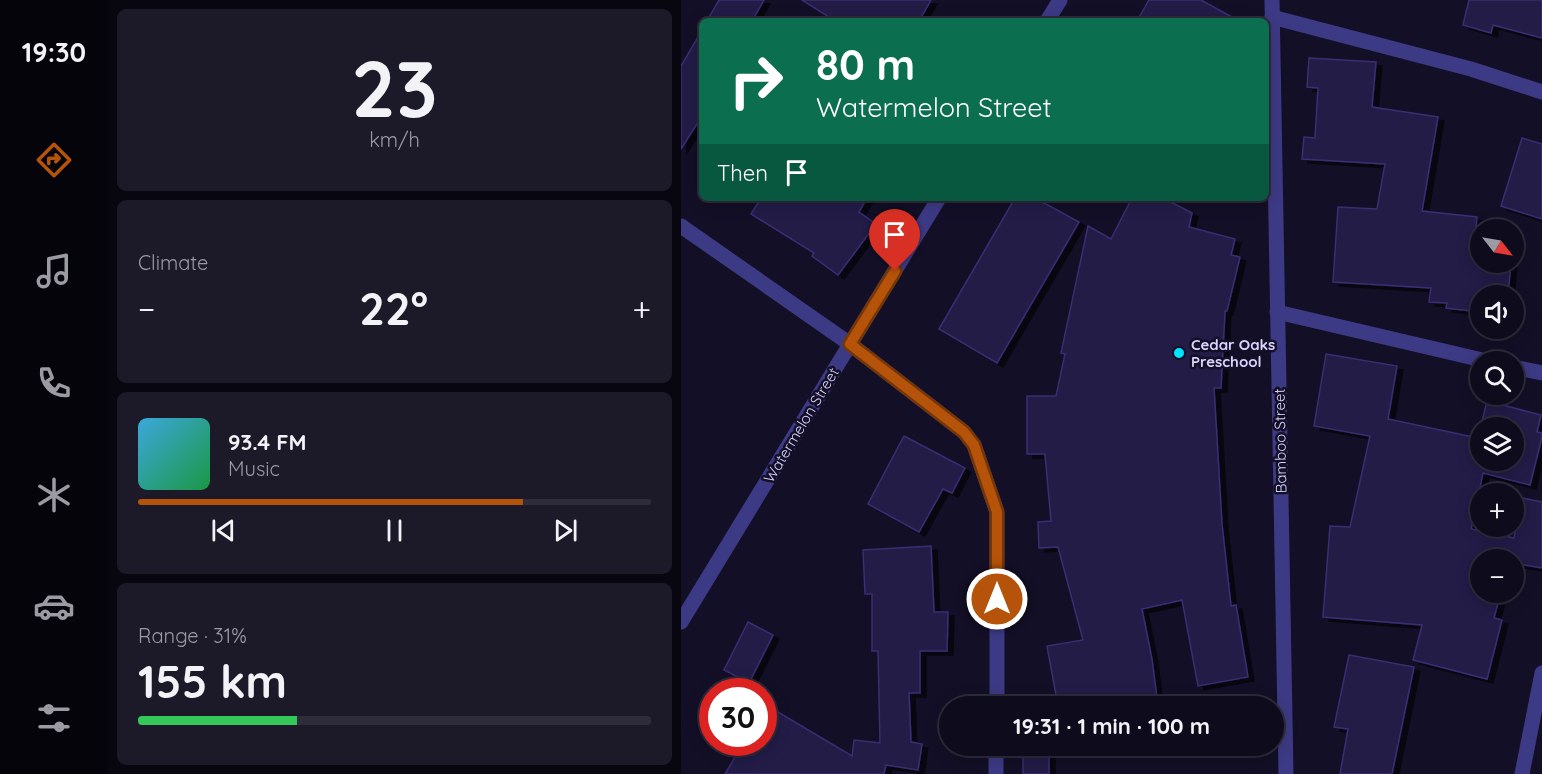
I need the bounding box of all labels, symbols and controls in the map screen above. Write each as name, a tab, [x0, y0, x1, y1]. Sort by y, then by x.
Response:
text: 19:30	[22, 35, 86, 69]
text: 80 m	[816, 38, 915, 91]
text: 23	[351, 39, 438, 137]
icon: right	[717, 42, 795, 120]
text: Watermelon Street	[816, 90, 1052, 124]
text: km/h	[369, 127, 420, 152]
icon: directions	[33, 139, 75, 181]
icon: arrive	[780, 156, 813, 189]
text: Then	[717, 159, 768, 187]
pin	[869, 209, 920, 271]
icon: arrive	[878, 218, 911, 251]
north arrow	[1470, 219, 1524, 273]
map controls	[1470, 219, 1524, 603]
icon: music	[33, 250, 75, 292]
text: Climate	[138, 250, 208, 275]
text: 22°	[359, 280, 428, 336]
button: sound	[1470, 285, 1524, 339]
text: −	[138, 288, 155, 329]
text: +	[632, 288, 651, 329]
place label: Cedar Oaks Preschool	[1191, 335, 1275, 371]
marker: Cedar Oaks Preschool	[1172, 346, 1186, 360]
button: search	[1470, 351, 1524, 405]
icon: phone	[33, 362, 75, 404]
street label: Watermelon Street	[759, 364, 843, 486]
street label: Bamboo Street	[1270, 388, 1290, 494]
button: layers	[1470, 417, 1524, 471]
text: 93.4 FM	[228, 428, 307, 456]
text: Music	[228, 456, 280, 481]
icon: climate	[33, 474, 75, 516]
button: +	[1470, 483, 1524, 537]
icon: previous	[207, 514, 240, 547]
icon: pause	[378, 514, 411, 547]
icon: next	[549, 514, 582, 547]
button: −	[1470, 549, 1524, 603]
position arrow	[965, 567, 1029, 631]
icon: car	[33, 585, 75, 627]
text: Range · 31%	[138, 623, 247, 648]
text: 155 km	[138, 653, 287, 709]
speed limit sign: 30	[699, 678, 777, 756]
icon: filters	[33, 697, 75, 739]
text: 19:31 · 1 min · 100 m	[1013, 712, 1210, 740]

